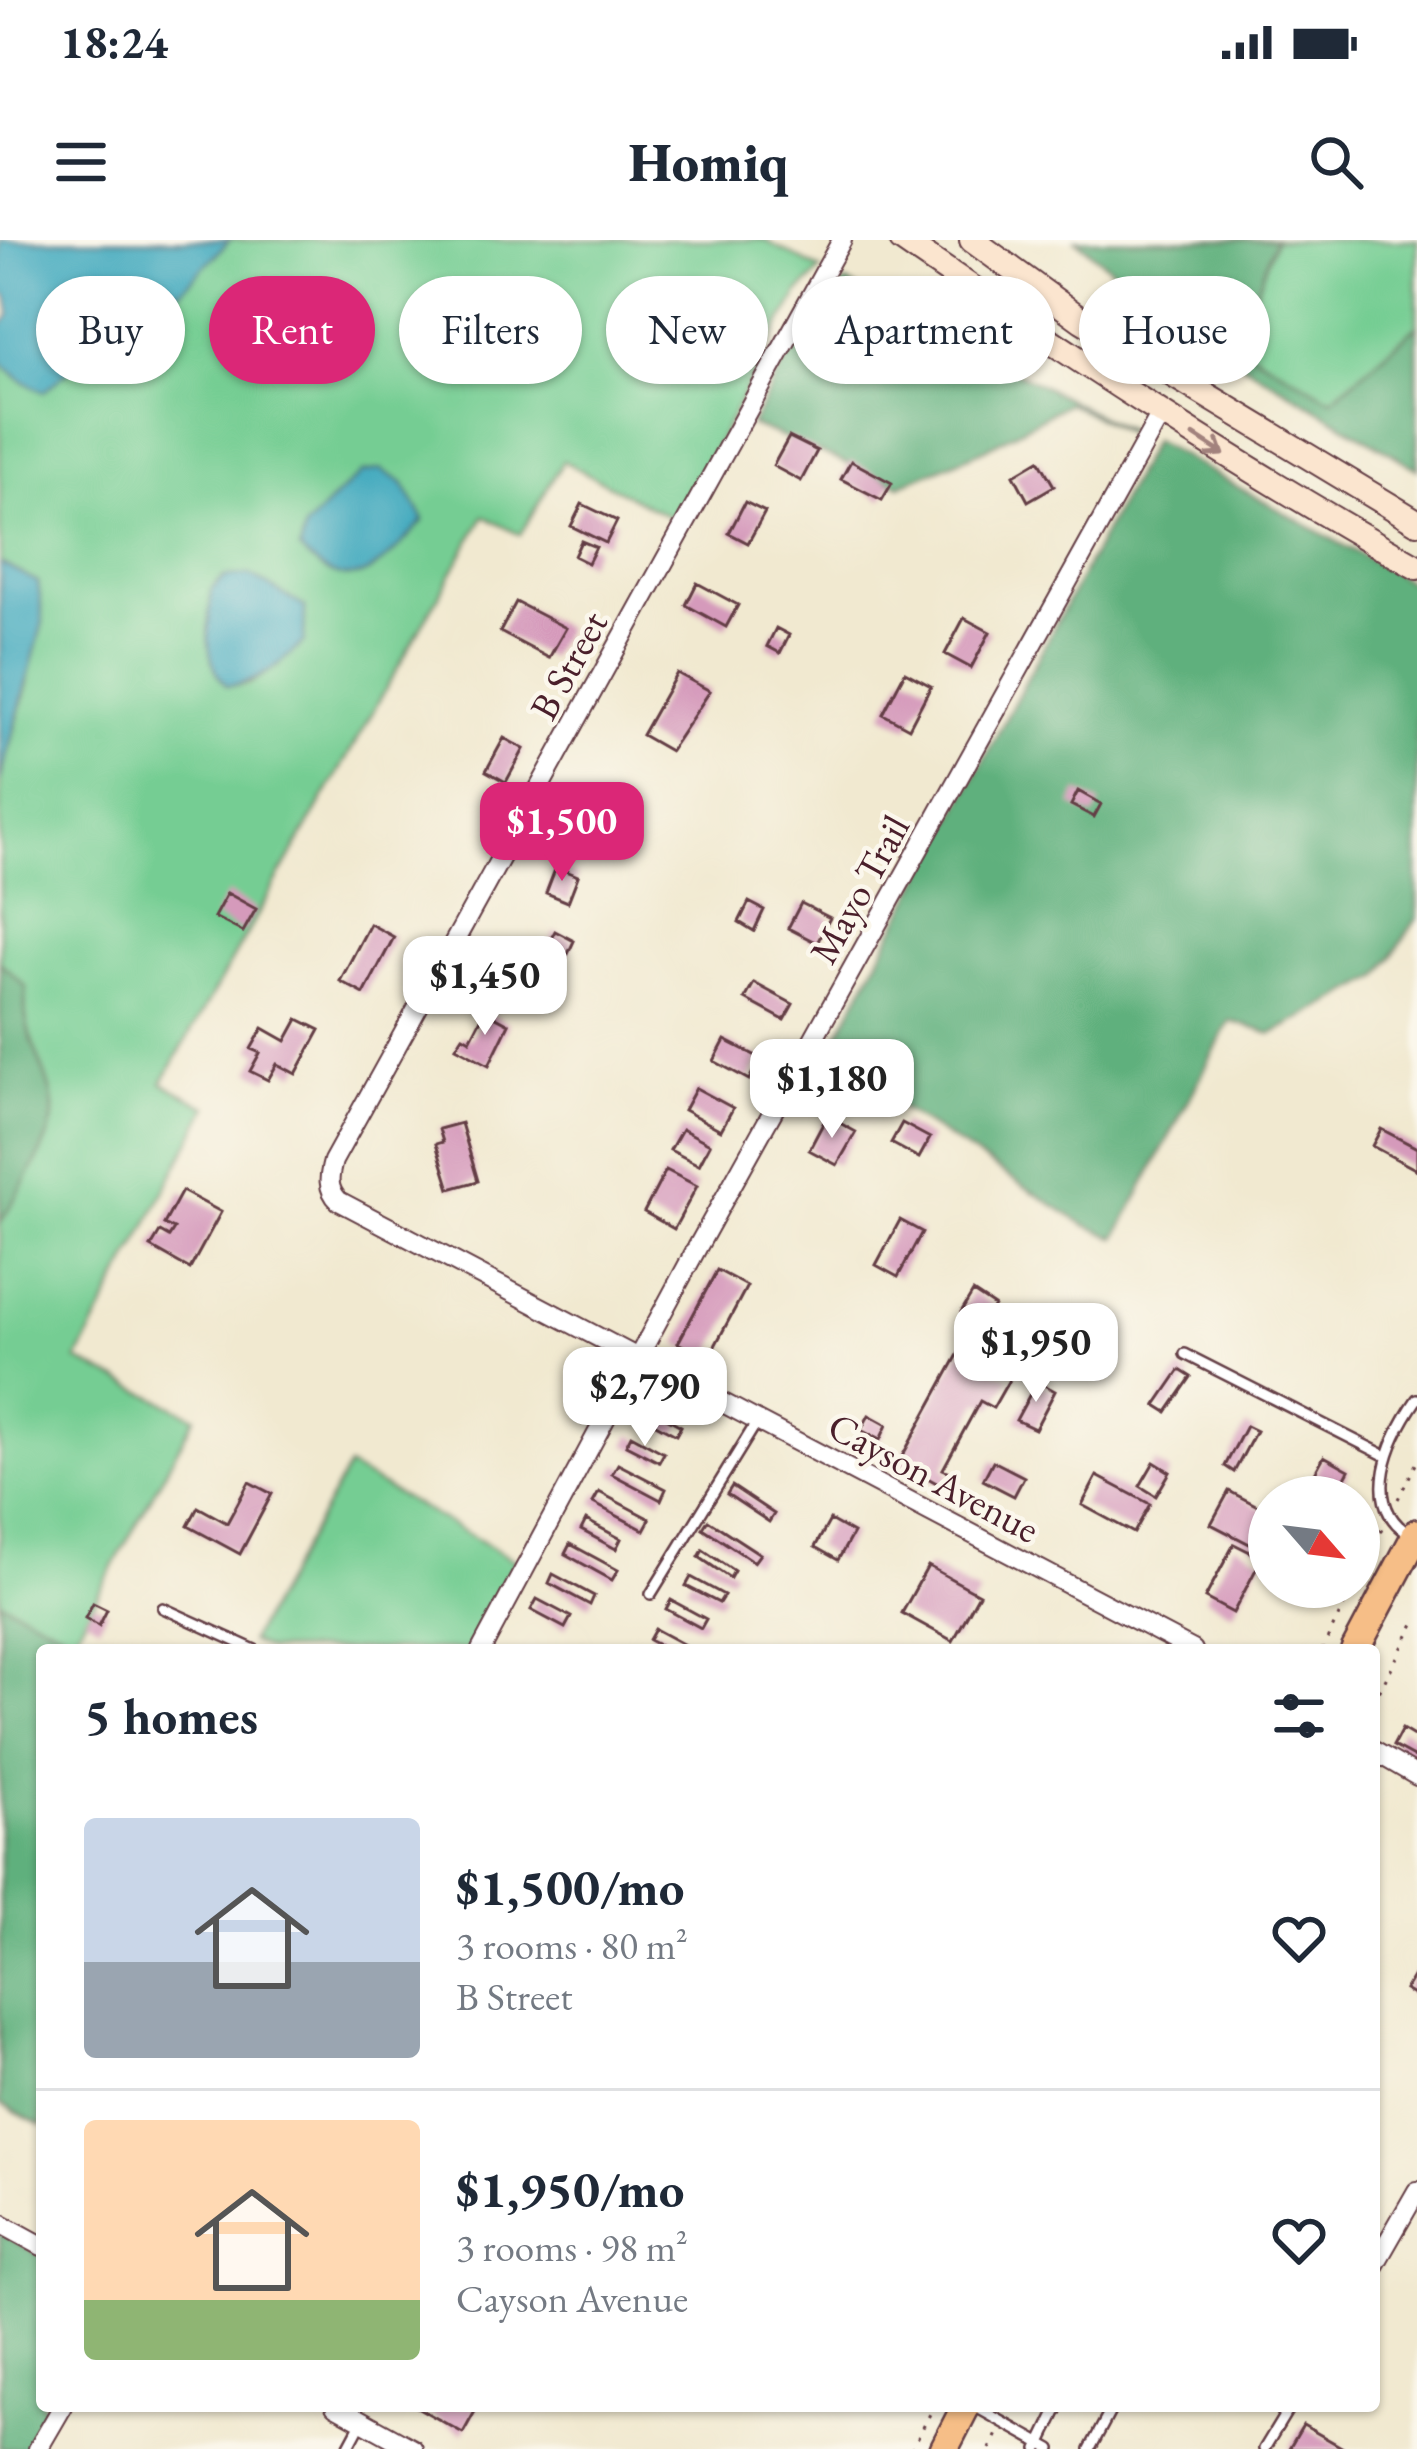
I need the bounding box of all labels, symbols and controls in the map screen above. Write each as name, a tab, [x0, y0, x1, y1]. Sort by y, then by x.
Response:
text: 18:24	[60, 13, 168, 71]
text: Homiq	[629, 127, 788, 197]
icon: menu	[48, 129, 114, 195]
icon: search	[1303, 129, 1369, 195]
chip: Buy	[36, 276, 185, 384]
chip: Rent	[209, 276, 375, 384]
chip: Filters	[399, 276, 582, 384]
chip: New	[606, 276, 768, 384]
chip: Apartment	[792, 276, 1055, 384]
chip: House	[1079, 276, 1270, 384]
one-way arrow	[1191, 432, 1225, 457]
street label: B Street	[518, 602, 619, 729]
pin: $1,500	[464, 782, 660, 884]
text: $1,500	[507, 795, 617, 846]
street label: Mayo Trail	[798, 806, 921, 973]
pin: $1,450	[387, 936, 583, 1038]
text: $1,450	[430, 949, 540, 1000]
pin: $1,180	[734, 1039, 930, 1141]
text: $1,180	[777, 1052, 887, 1103]
pin: $1,950	[938, 1303, 1134, 1405]
text: $1,950	[981, 1316, 1091, 1367]
pin: $2,790	[547, 1347, 743, 1449]
text: $2,790	[590, 1360, 700, 1411]
street label: Cayson Avenue	[819, 1400, 1048, 1554]
north arrow	[1248, 1476, 1380, 1608]
map controls	[1248, 1476, 1380, 1608]
text: 5 homes	[84, 1683, 258, 1749]
icon: filters	[1266, 1683, 1332, 1749]
text: $1,500/mo	[456, 1854, 684, 1920]
icon: home	[180, 1866, 324, 2010]
icon: heart	[1266, 1905, 1332, 1971]
text: 3 rooms · 80 m²	[456, 1920, 688, 1971]
text: B Street	[456, 1971, 572, 2022]
text: $1,950/mo	[456, 2156, 684, 2222]
icon: home	[180, 2168, 324, 2312]
icon: heart	[1266, 2207, 1332, 2273]
text: 3 rooms · 98 m²	[456, 2222, 688, 2273]
text: Cayson Avenue	[456, 2273, 688, 2324]

